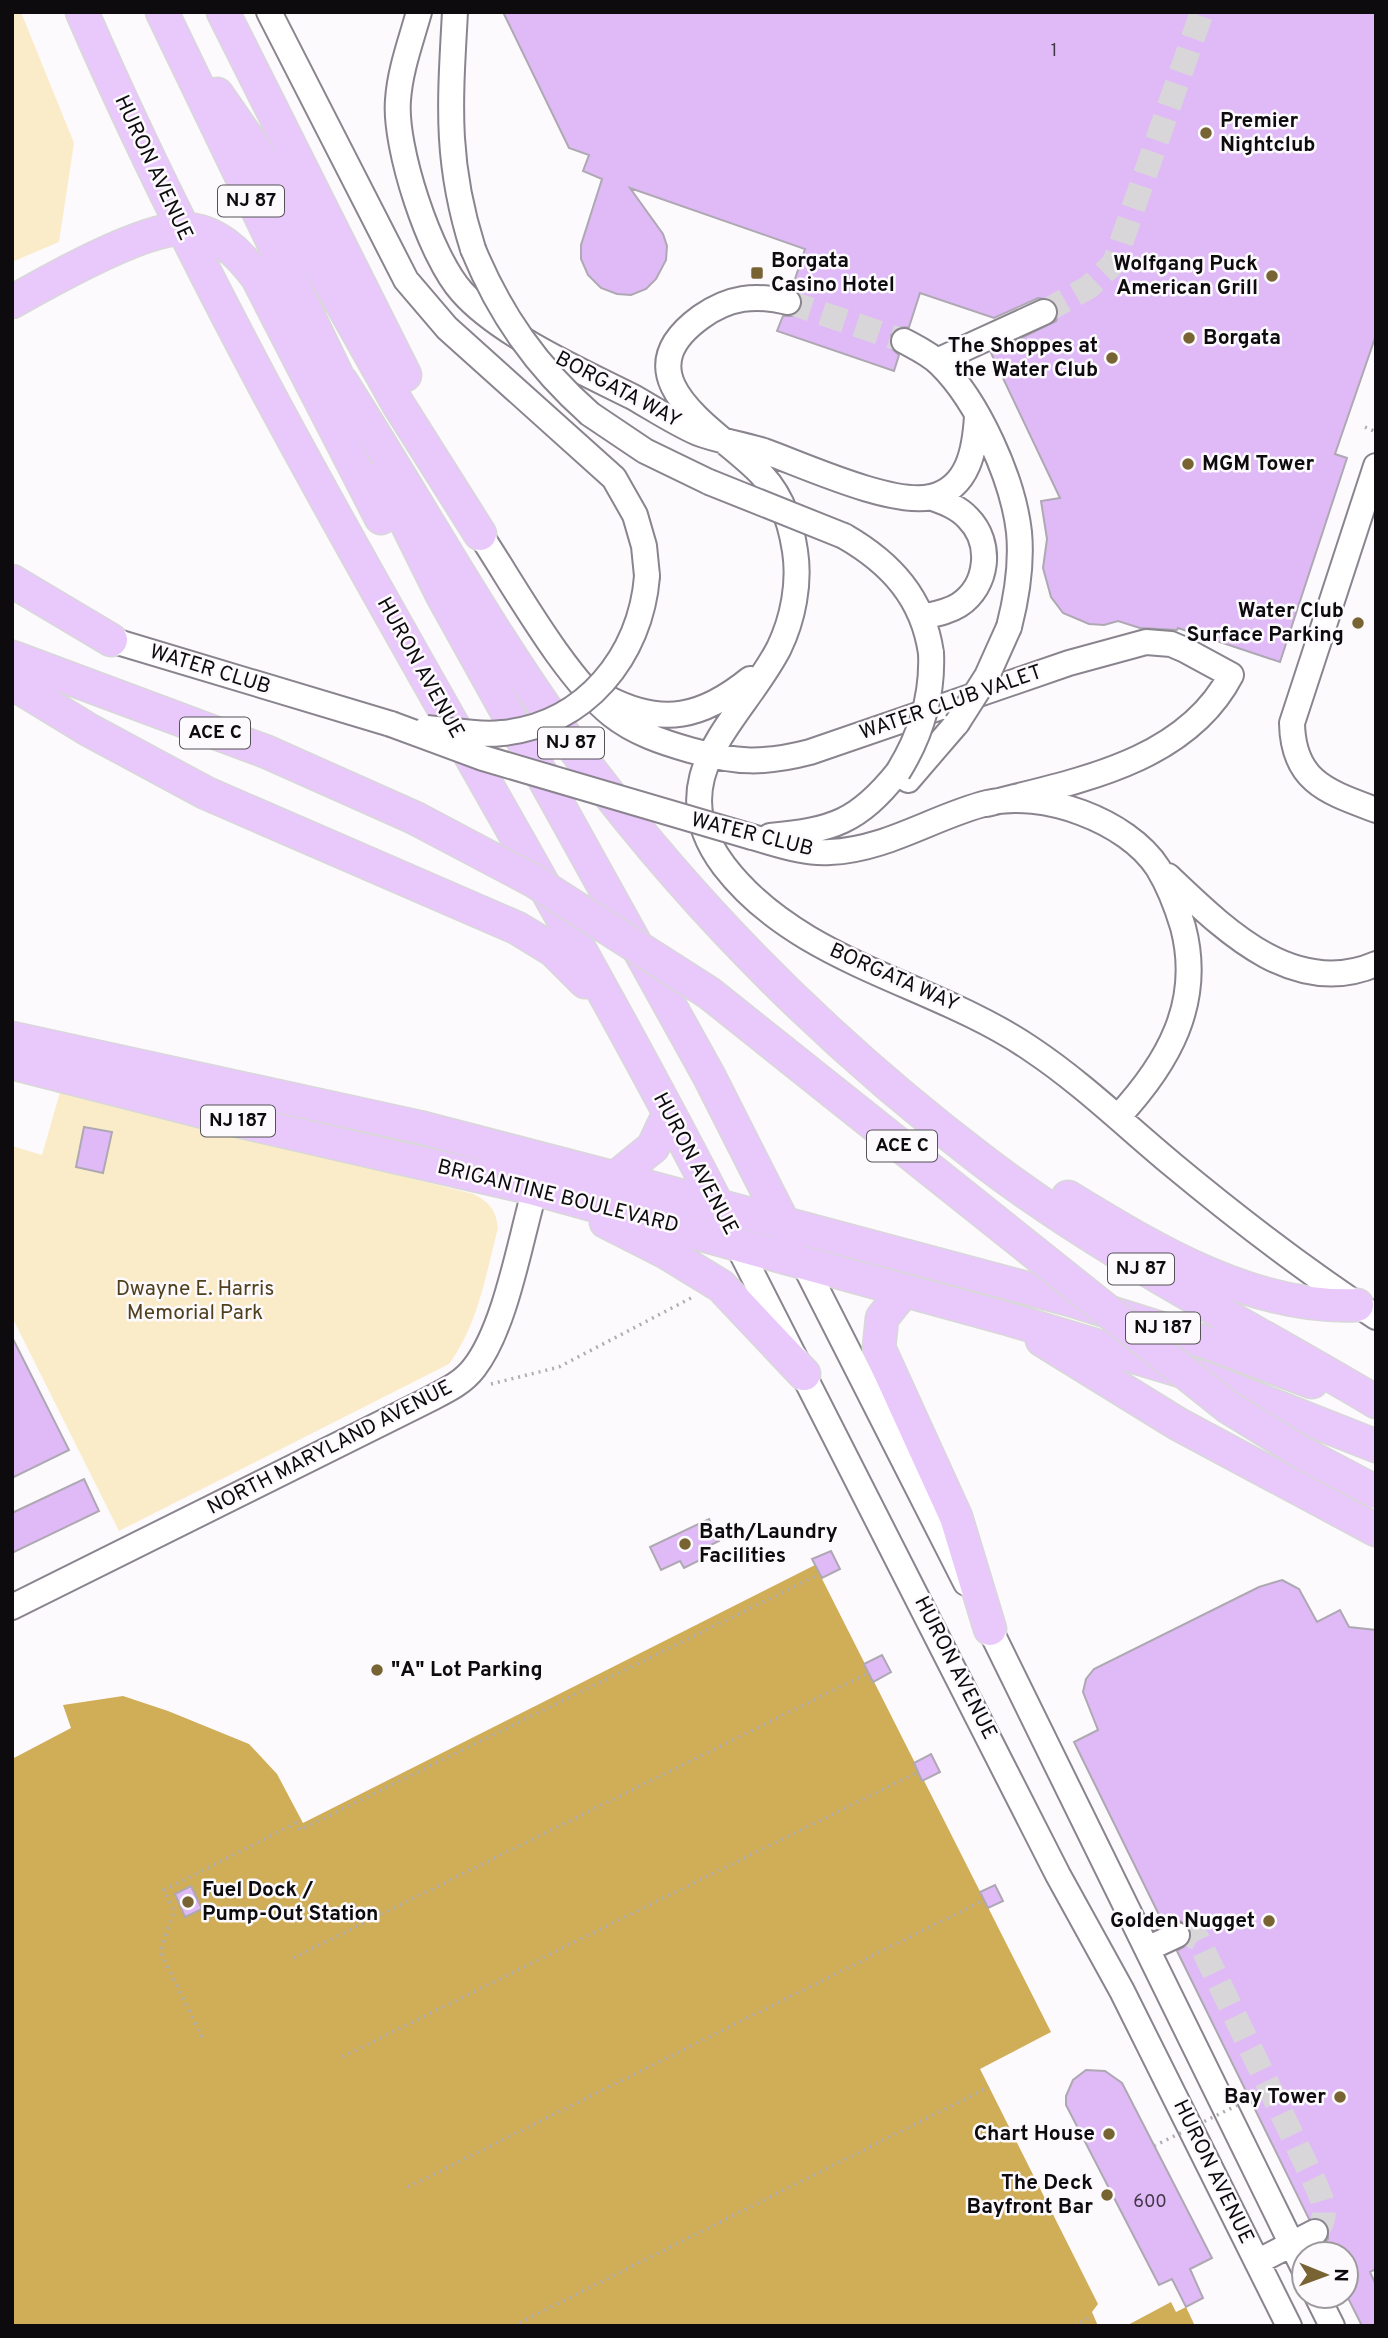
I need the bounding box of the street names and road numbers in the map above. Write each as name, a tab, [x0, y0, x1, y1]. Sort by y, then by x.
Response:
street label: HURON AVENUE	[108, 91, 198, 245]
road number: NJ 87	[218, 186, 284, 216]
street label: BORGATA WAY	[550, 345, 686, 435]
street label: HURON AVENUE	[370, 593, 470, 743]
street label: WATER CLUB	[146, 639, 274, 701]
street label: WATER CLUB VALET	[856, 659, 1046, 747]
road number: ACE C	[180, 718, 250, 748]
road number: NJ 87	[538, 728, 604, 758]
street label: WATER CLUB	[688, 807, 816, 863]
street label: BORGATA WAY	[825, 937, 963, 1019]
street label: HURON AVENUE	[646, 1088, 744, 1240]
road number: NJ 187	[201, 1106, 275, 1136]
road number: ACE C	[867, 1130, 937, 1162]
street label: BRIGANTINE BOULEVARD	[434, 1154, 682, 1240]
road number: NJ 87	[1108, 1254, 1174, 1284]
road number: NJ 187	[1126, 1312, 1200, 1344]
street label: NORTH MARYLAND AVENUE	[203, 1374, 457, 1522]
street label: HURON AVENUE	[907, 1592, 1003, 1744]
street label: HURON AVENUE	[1166, 2095, 1260, 2249]

